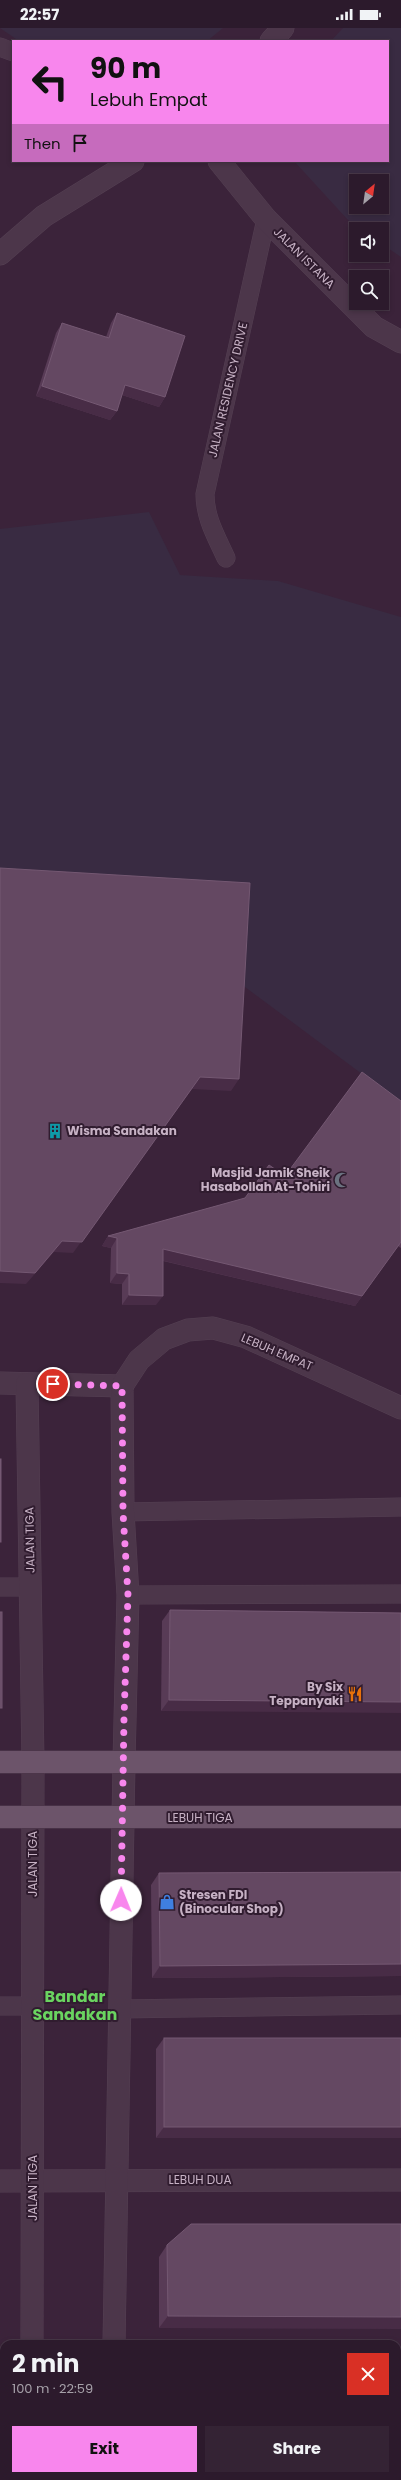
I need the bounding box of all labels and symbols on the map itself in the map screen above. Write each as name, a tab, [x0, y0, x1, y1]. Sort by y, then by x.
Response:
north arrow	[349, 174, 389, 214]
street label: JALAN ISTANA	[270, 223, 339, 292]
street label: JALAN RESIDENCY DRIVE	[204, 321, 251, 459]
building icon: Wisma Sandakan	[46, 1122, 64, 1140]
place label: Wisma Sandakan	[67, 1122, 177, 1139]
place label: Masjid Jamik Sheik Hasabollah At-Tohiri	[201, 1164, 331, 1195]
mosque icon: Masjid Jamik Sheik Hasabollah At-Tohiri	[333, 1171, 351, 1189]
street label: LEBUH EMPAT	[239, 1329, 316, 1374]
pin	[36, 1367, 70, 1401]
street label: JALAN TIGA	[20, 1507, 39, 1573]
place label: By Six Teppanyaki	[269, 1678, 344, 1709]
restaurant icon: By Six Teppanyaki	[346, 1685, 364, 1703]
street label: LEBUH TIGA	[167, 1809, 233, 1826]
street label: JALAN TIGA	[24, 1831, 41, 1897]
position arrow	[100, 1879, 142, 1921]
place label: Stresen FDI (Binocular Shop)	[179, 1886, 284, 1917]
shop icon: Stresen FDI (Binocular Shop)	[158, 1893, 176, 1911]
district label: Bandar Sandakan	[33, 1985, 117, 2026]
street label: JALAN TIGA	[24, 2155, 41, 2221]
street label: LEBUH DUA	[169, 2171, 231, 2188]

